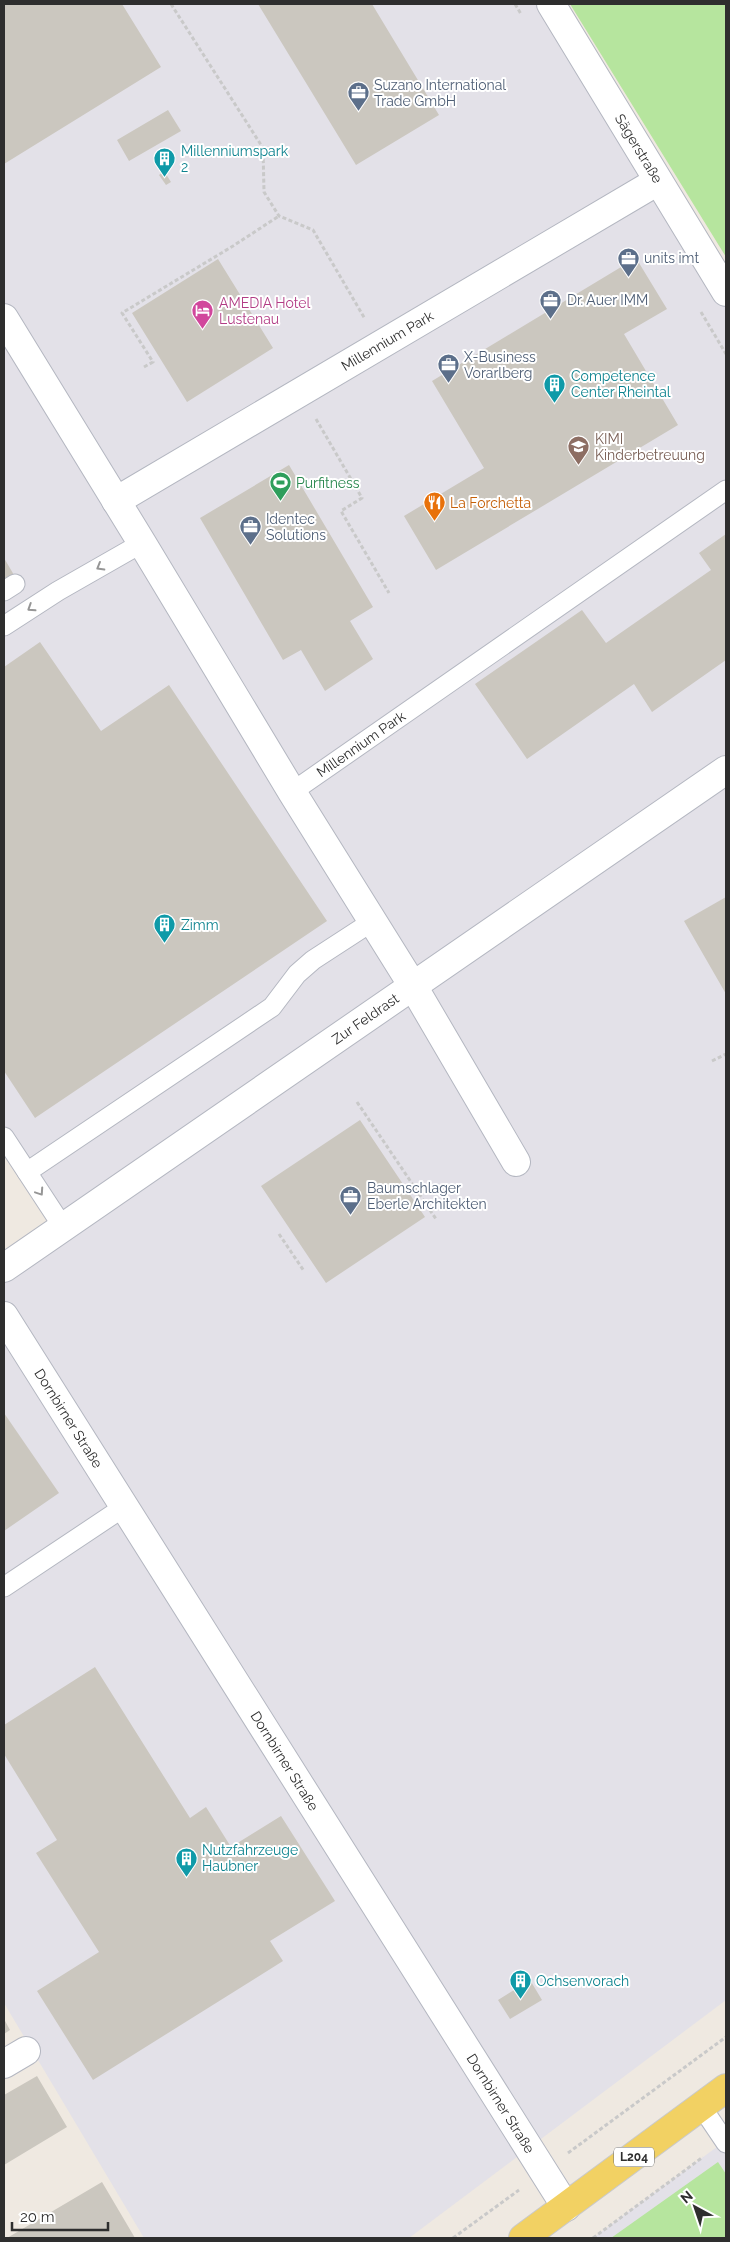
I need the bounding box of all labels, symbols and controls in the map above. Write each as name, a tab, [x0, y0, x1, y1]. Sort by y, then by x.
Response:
place label: Suzano International Trade GmbH	[374, 77, 506, 109]
office icon: Suzano International Trade GmbH	[346, 81, 370, 112]
street label: Sägerstraße	[612, 111, 666, 186]
place label: Millenniumspark 2	[181, 143, 289, 175]
building icon: Millenniumspark 2	[153, 147, 177, 178]
office icon: units imt	[616, 246, 640, 277]
place label: units imt	[644, 250, 699, 266]
office icon: Dr. Auer IMM	[539, 288, 563, 319]
place label: Dr. Auer IMM	[567, 292, 648, 308]
place label: AMEDIA Hotel Lustenau	[219, 295, 311, 327]
hotel icon: AMEDIA Hotel Lustenau	[191, 299, 215, 330]
street label: Millennium Park	[338, 307, 437, 374]
place label: X-Business Vorarlberg	[464, 349, 536, 381]
office icon: X-Business Vorarlberg	[436, 353, 460, 384]
place label: Competence Center Rheintal	[571, 368, 671, 400]
building icon: Competence Center Rheintal	[543, 372, 567, 403]
place label: KIMI Kinderbetreuung	[595, 431, 705, 463]
school or university icon: KIMI Kinderbetreuung	[567, 435, 591, 466]
sports icon: Purfitness	[268, 471, 292, 502]
place label: Purfitness	[296, 475, 360, 491]
restaurant icon: La Forchetta	[422, 491, 446, 522]
place label: La Forchetta	[450, 495, 531, 511]
place label: Identec Solutions	[266, 511, 326, 543]
office icon: Identec Solutions	[238, 515, 262, 546]
one-way arrow	[96, 560, 105, 570]
one-way arrow	[27, 602, 36, 612]
street label: Millennium Park	[314, 707, 409, 780]
building icon: Zimm	[153, 913, 177, 944]
place label: Zimm	[181, 917, 219, 933]
street label: Zur Feldrast	[329, 990, 402, 1047]
place label: Baumschlager Eberle Architekten	[367, 1180, 487, 1212]
office icon: Baumschlager Eberle Architekten	[339, 1184, 363, 1215]
one-way arrow	[34, 1187, 43, 1196]
street label: Dornbirner Straße	[31, 1366, 106, 1471]
street label: Dornbirner Straße	[247, 1708, 322, 1813]
place label: Nutzfahrzeuge Haubner	[202, 1842, 298, 1874]
building icon: Nutzfahrzeuge Haubner	[174, 1846, 198, 1877]
building icon: Ochsenvorach	[508, 1969, 532, 2000]
place label: Ochsenvorach	[536, 1973, 629, 1989]
street label: Dornbirner Straße	[463, 2051, 538, 2156]
road number: L204	[614, 2148, 654, 2166]
north arrow	[670, 2182, 720, 2232]
text: N	[677, 2187, 696, 2207]
scale bar	[12, 2200, 109, 2232]
text: 20 m	[20, 2208, 55, 2226]

